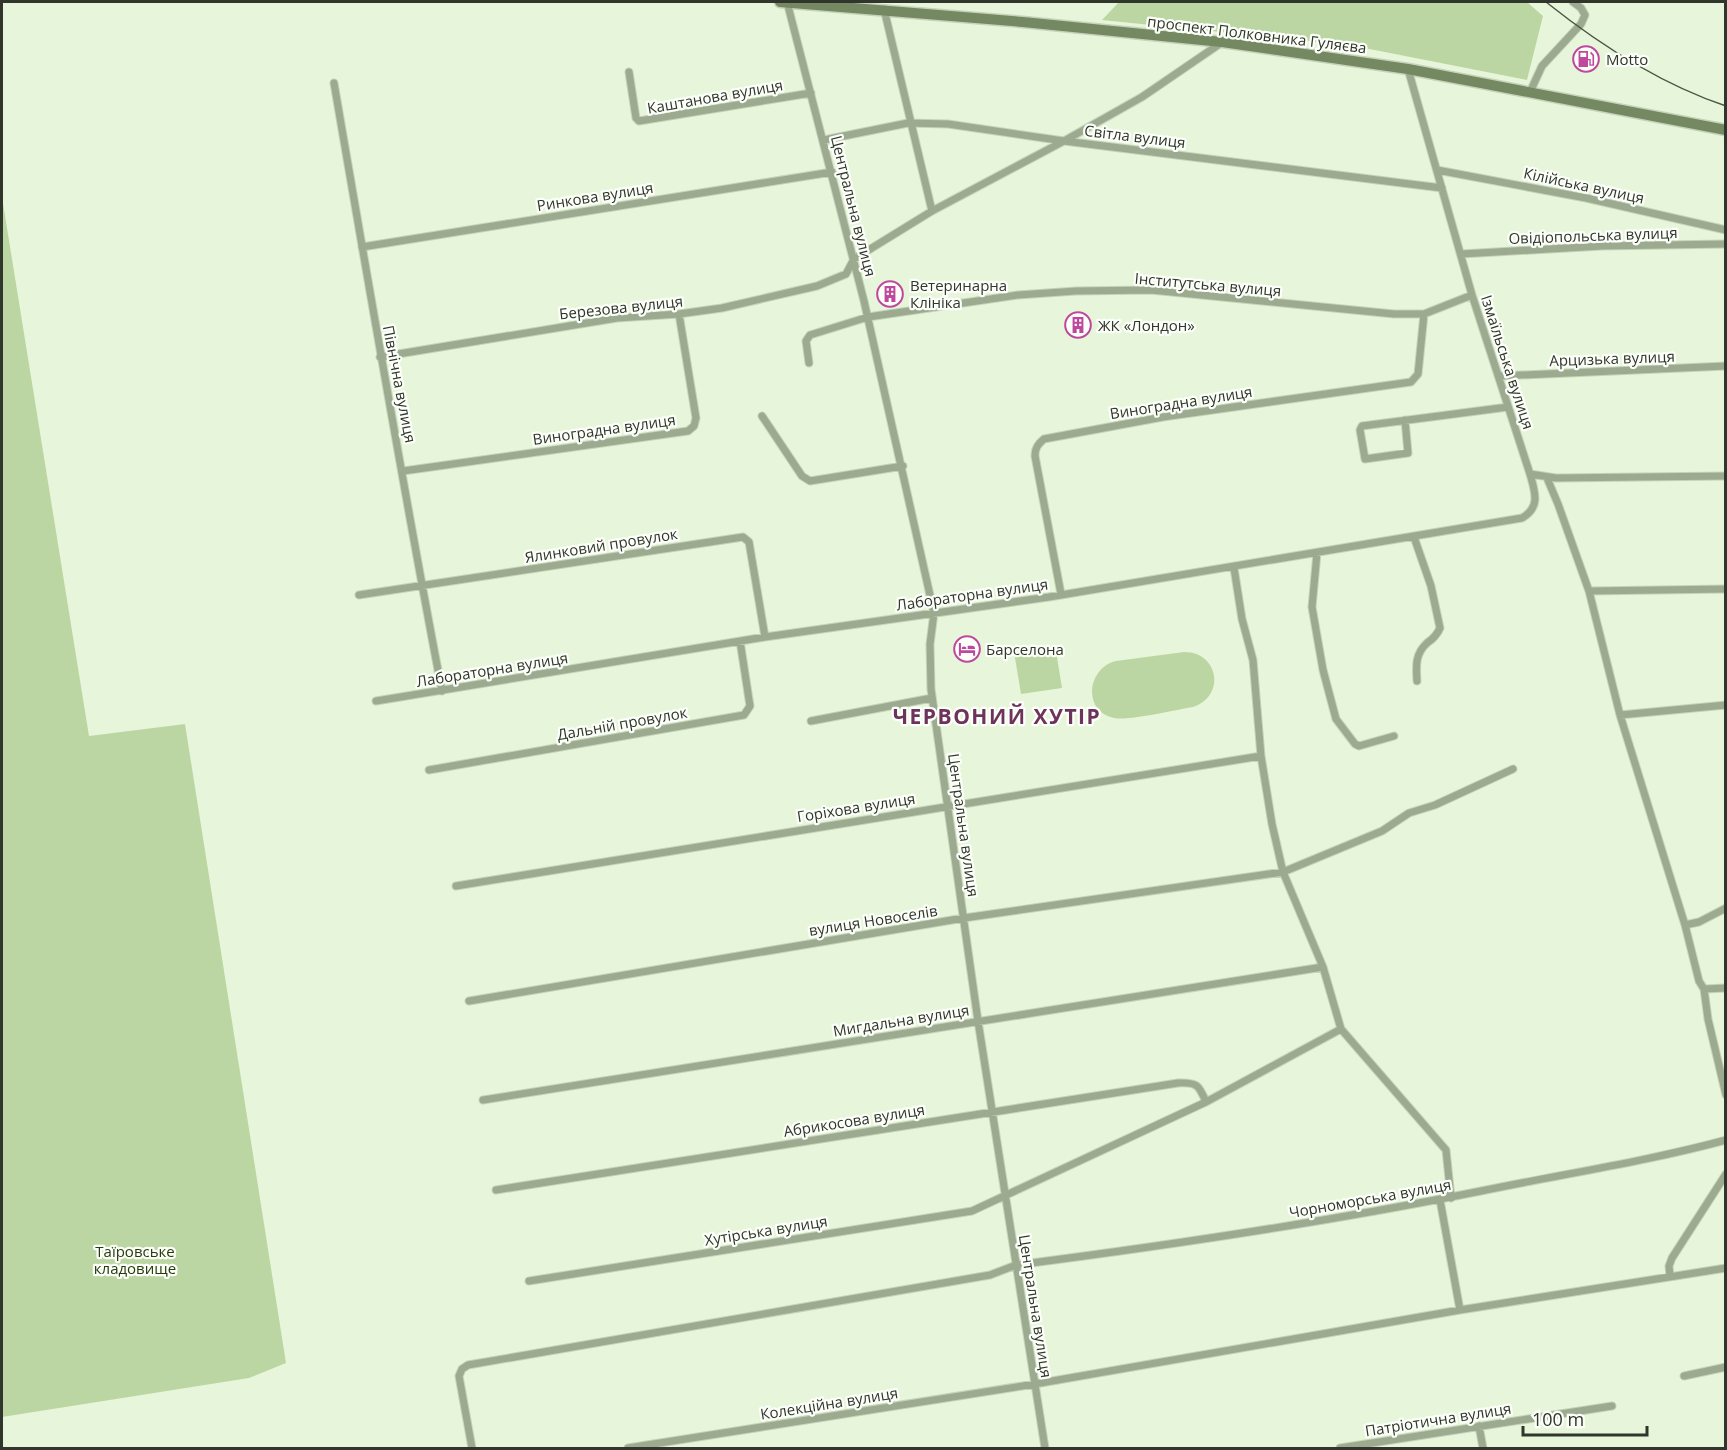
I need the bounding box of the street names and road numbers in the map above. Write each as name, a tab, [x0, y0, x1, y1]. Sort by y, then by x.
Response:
street label: проспект Полковника Гуляєва	[1146, 11, 1368, 57]
street label: Каштанова вулиця	[646, 74, 784, 118]
street label: Світла вулиця	[1083, 120, 1187, 152]
street label: Центральна вулиця	[827, 133, 881, 279]
street label: Кілійська вулиця	[1522, 162, 1646, 208]
street label: Ринкова вулиця	[535, 177, 655, 215]
street label: Овідіопольська вулиця	[1508, 222, 1678, 248]
street label: Інститутська вулиця	[1134, 268, 1282, 300]
street label: Березова вулиця	[558, 291, 684, 323]
street label: Ізмаїльська вулиця	[1477, 292, 1539, 432]
street label: Північна вулиця	[379, 324, 421, 444]
street label: Арцизька вулиця	[1549, 346, 1675, 370]
street label: Виноградна вулиця	[1108, 381, 1254, 423]
street label: Виноградна вулиця	[531, 409, 677, 449]
street label: Ялинковий провулок	[523, 523, 679, 567]
street label: Лабораторна вулиця	[895, 573, 1049, 615]
street label: Лабораторна вулиця	[415, 647, 569, 691]
street label: Дальній провулок	[555, 702, 689, 744]
street label: Центральна вулиця	[944, 752, 984, 898]
street label: Горіхова вулиця	[795, 788, 917, 826]
street label: вулиця Новоселів	[807, 900, 939, 940]
street label: Мигдальна вулиця	[832, 999, 970, 1041]
street label: Абрикосова вулиця	[782, 1099, 926, 1141]
street label: Чорноморська вулиця	[1287, 1174, 1453, 1222]
street label: Хутірська вулиця	[703, 1210, 829, 1250]
street label: Центральна вулиця	[1015, 1233, 1057, 1379]
street label: Колекційна вулиця	[759, 1382, 899, 1424]
street label: Патріотична вулиця	[1364, 1398, 1512, 1440]

